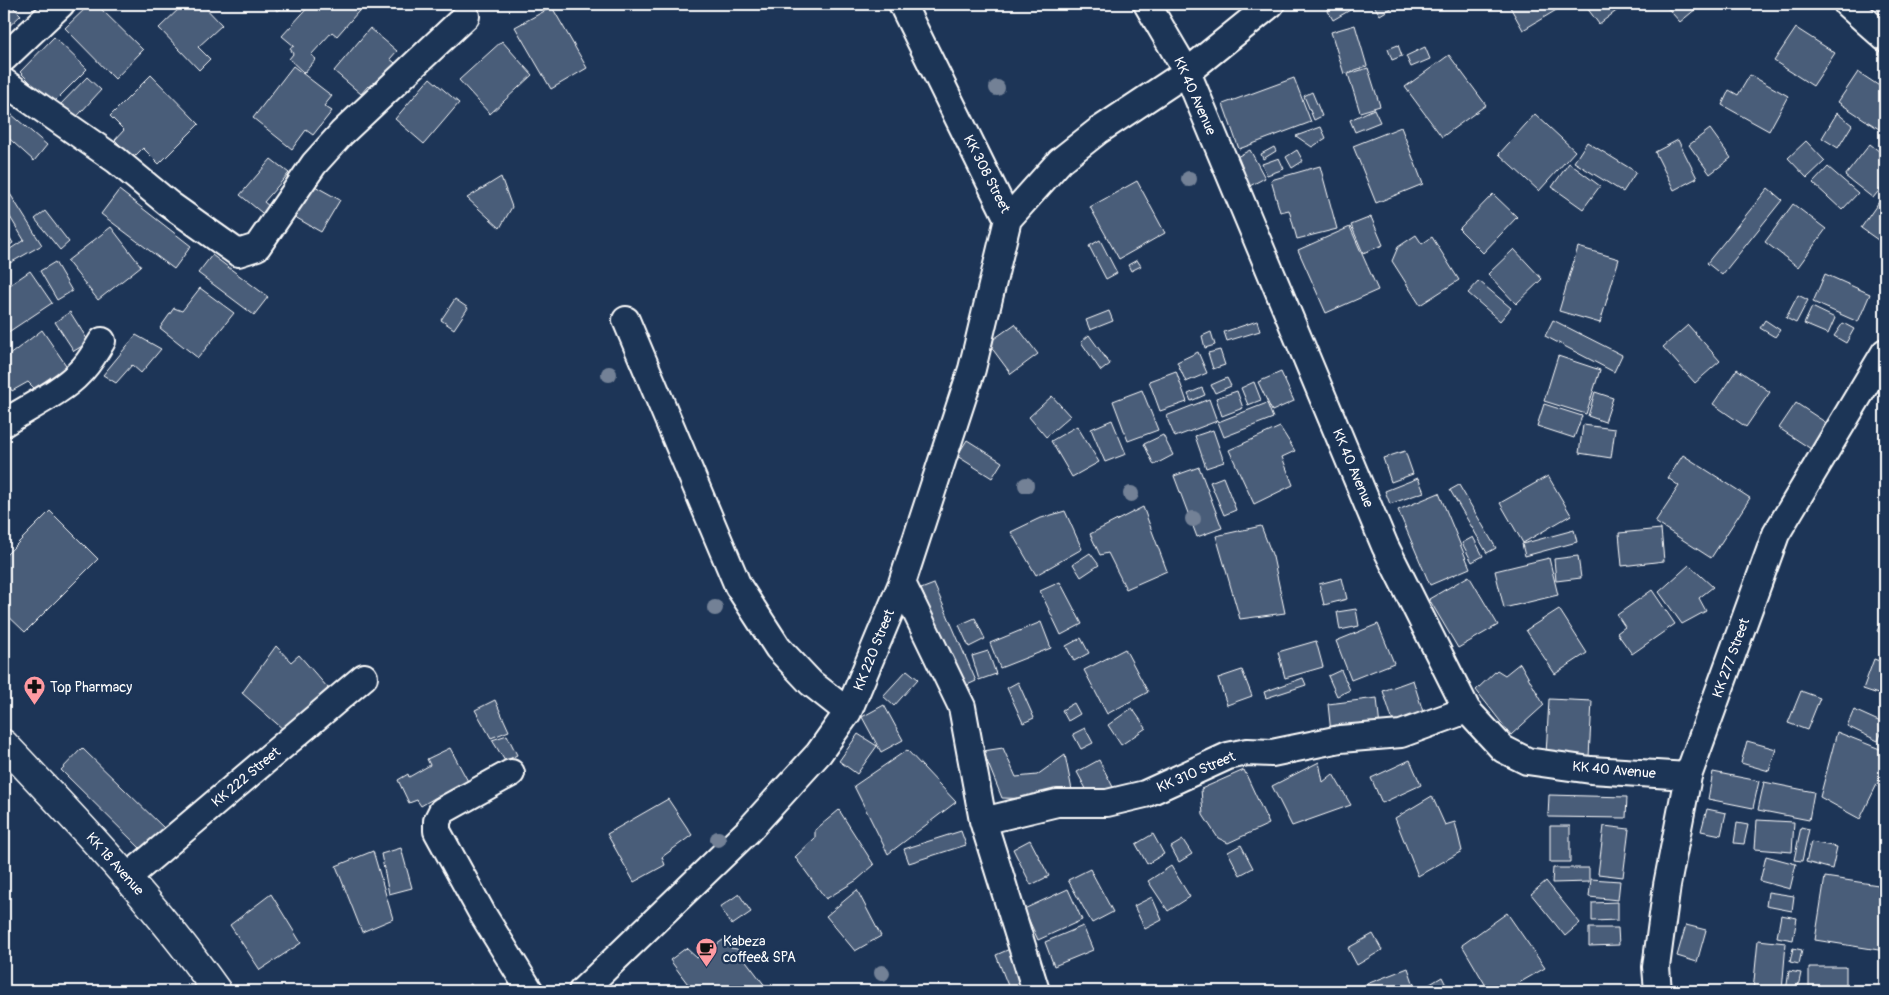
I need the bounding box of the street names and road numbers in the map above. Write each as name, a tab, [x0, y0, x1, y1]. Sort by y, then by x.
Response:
street label: KK 40 Avenue	[1170, 54, 1220, 138]
street label: KK 308 Street	[960, 132, 1014, 216]
street label: KK 40 Avenue	[1329, 426, 1377, 510]
street label: KK 220 Street	[850, 607, 898, 693]
street label: KK 277 Street	[1709, 615, 1753, 700]
street label: KK 222 Street	[208, 743, 284, 811]
street label: KK 310 Street	[1154, 748, 1238, 796]
street label: KK 40 Avenue	[1572, 758, 1657, 782]
street label: KK 18 Avenue	[82, 829, 148, 899]

